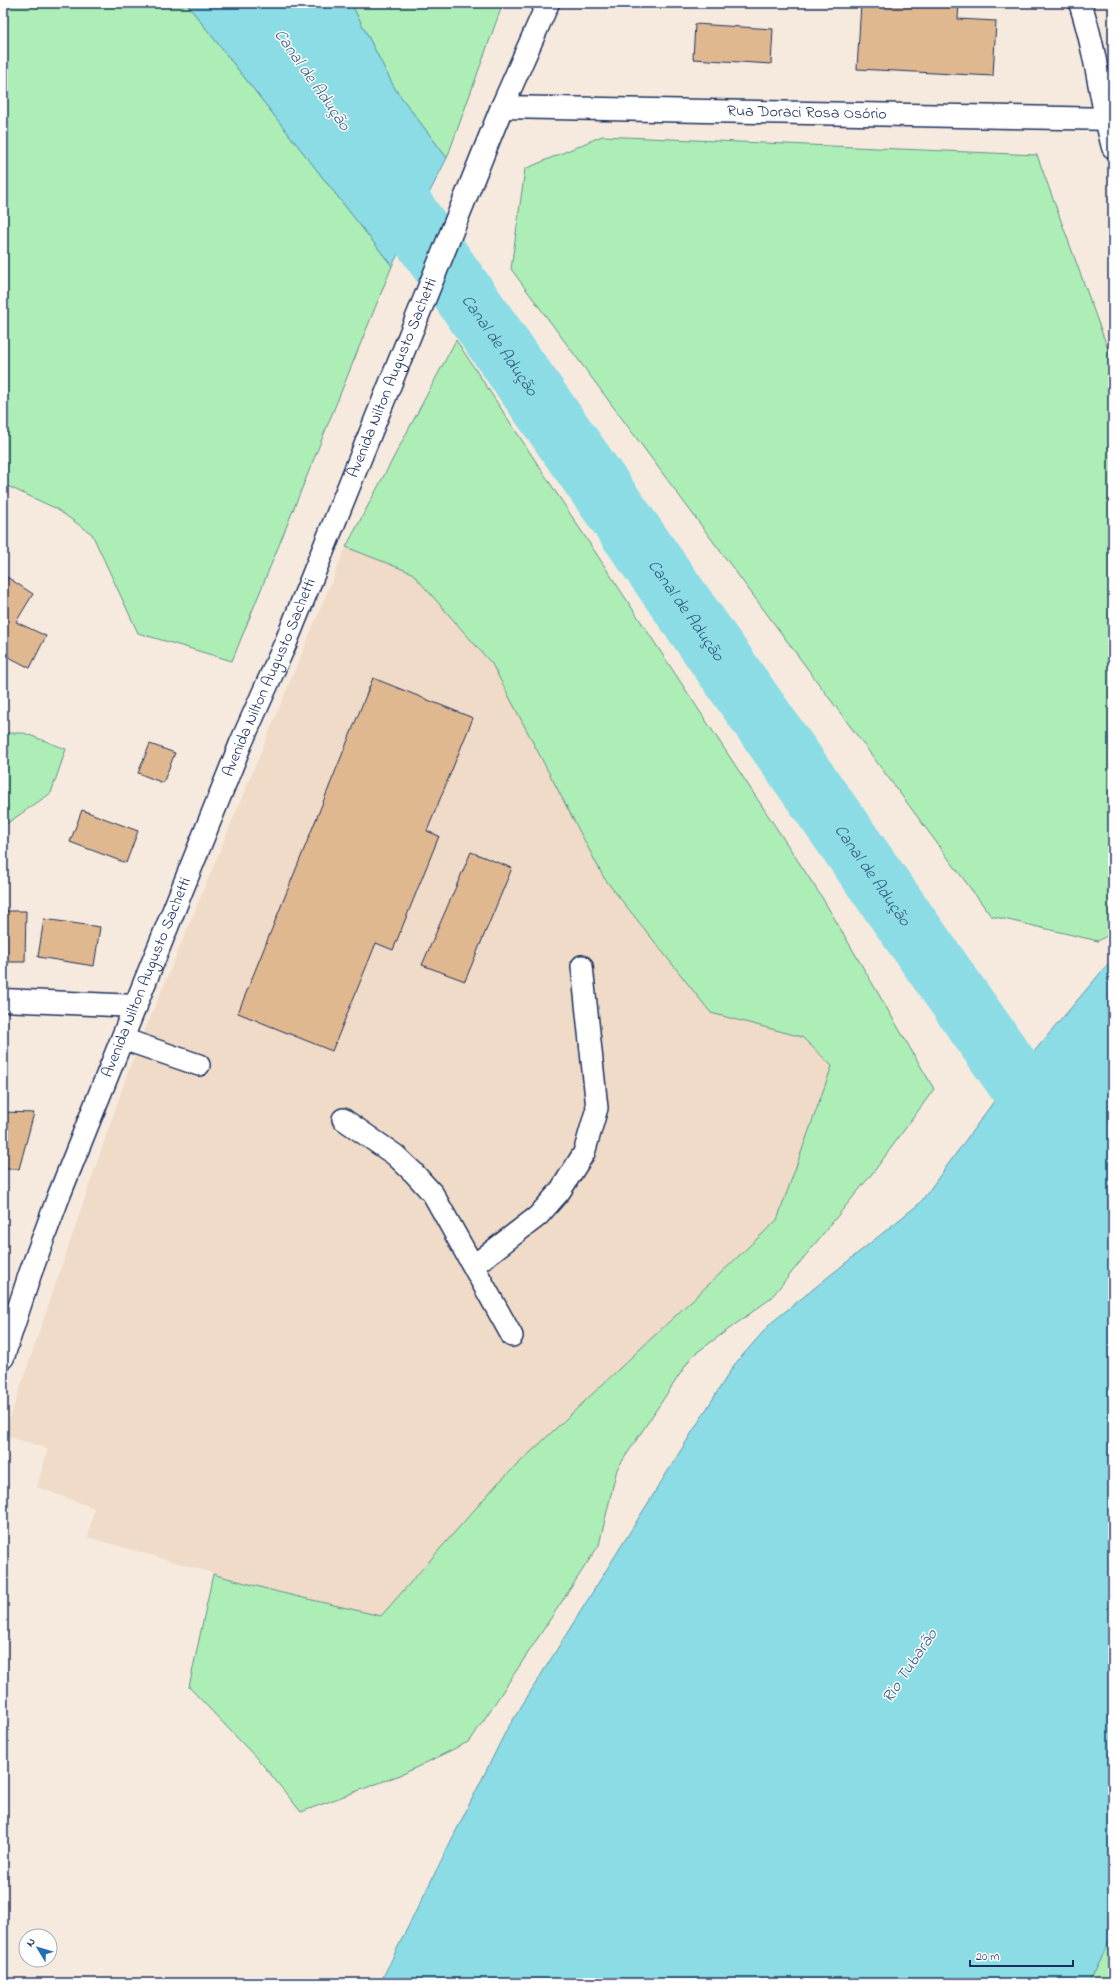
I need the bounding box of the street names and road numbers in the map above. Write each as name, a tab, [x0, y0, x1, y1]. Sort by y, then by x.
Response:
street label: Rua Doraci Rosa Osório	[727, 99, 887, 127]
street label: Avenida Nilton Augusto Sachetti	[341, 274, 444, 482]
street label: Avenida Nilton Augusto Sachetti	[217, 575, 322, 781]
street label: Avenida Nilton Augusto Sachetti	[96, 874, 198, 1081]

